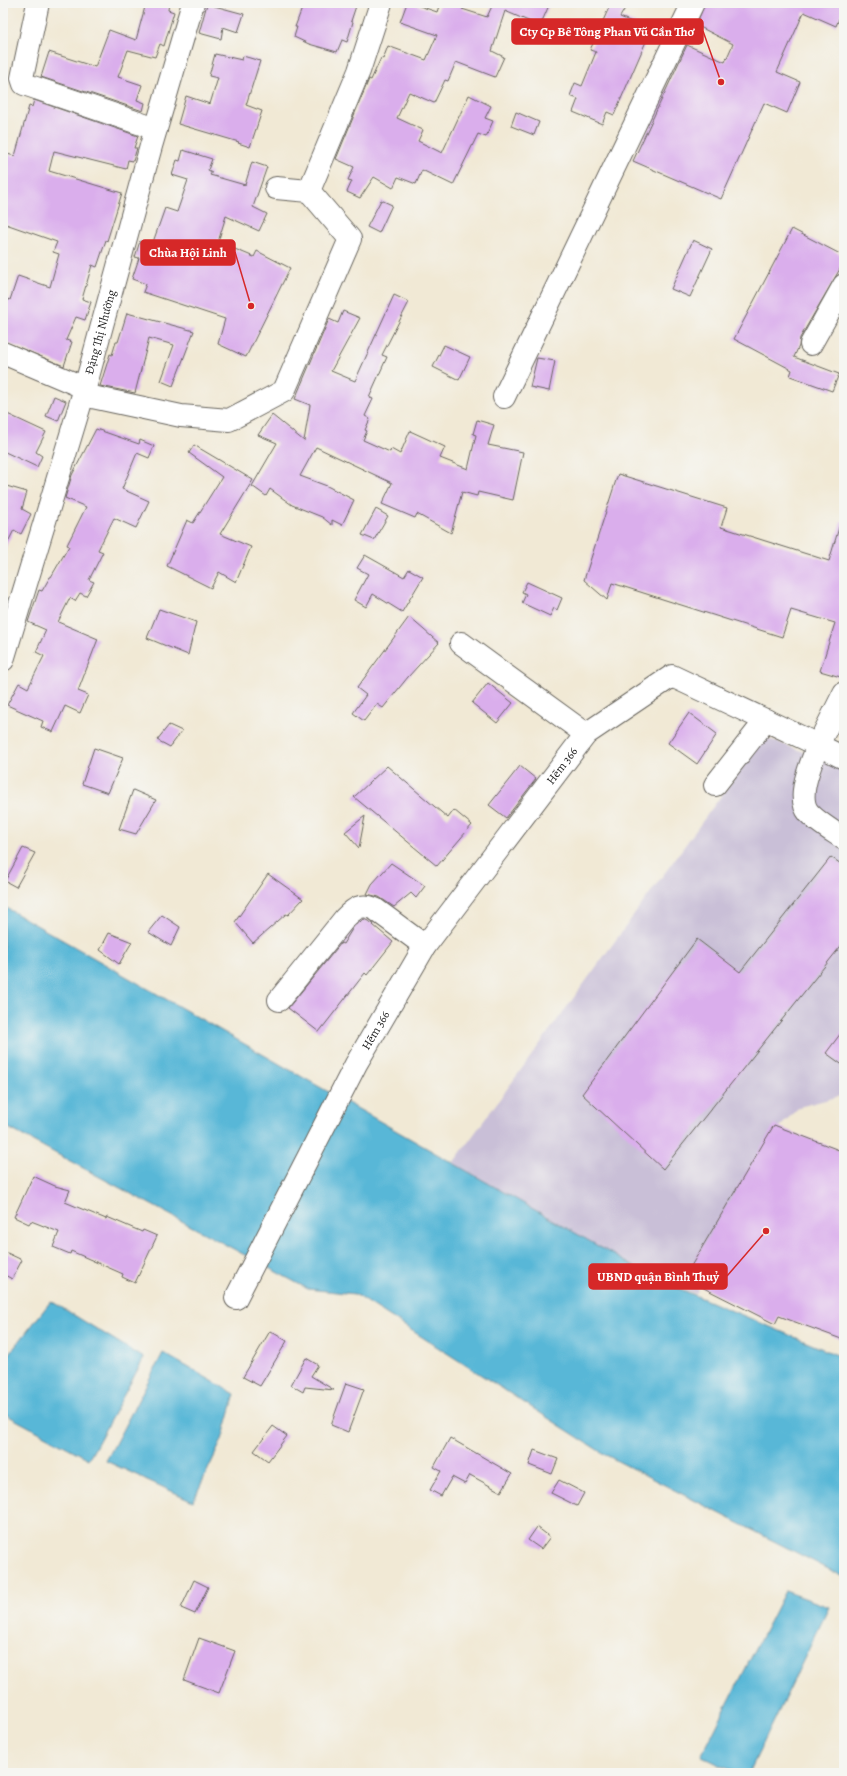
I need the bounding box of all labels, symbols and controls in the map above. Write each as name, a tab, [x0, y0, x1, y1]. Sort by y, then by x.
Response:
callout: Cty Cp Bê Tông Phan Vũ Cần Thơ	[512, 19, 703, 44]
text: Cty Cp Bê Tông Phan Vũ Cần Thơ	[519, 23, 696, 40]
callout: Chùa Hội Linh	[141, 240, 235, 265]
text: Chùa Hội Linh	[149, 244, 227, 261]
street label: Đặng Thị Nhường	[81, 288, 119, 376]
street label: Hẽm 366	[543, 744, 581, 788]
street label: Hẽm 366	[358, 1007, 394, 1053]
callout: UBND quận Bình Thuỷ	[589, 1264, 727, 1289]
text: UBND quận Bình Thuỷ	[597, 1268, 720, 1285]

